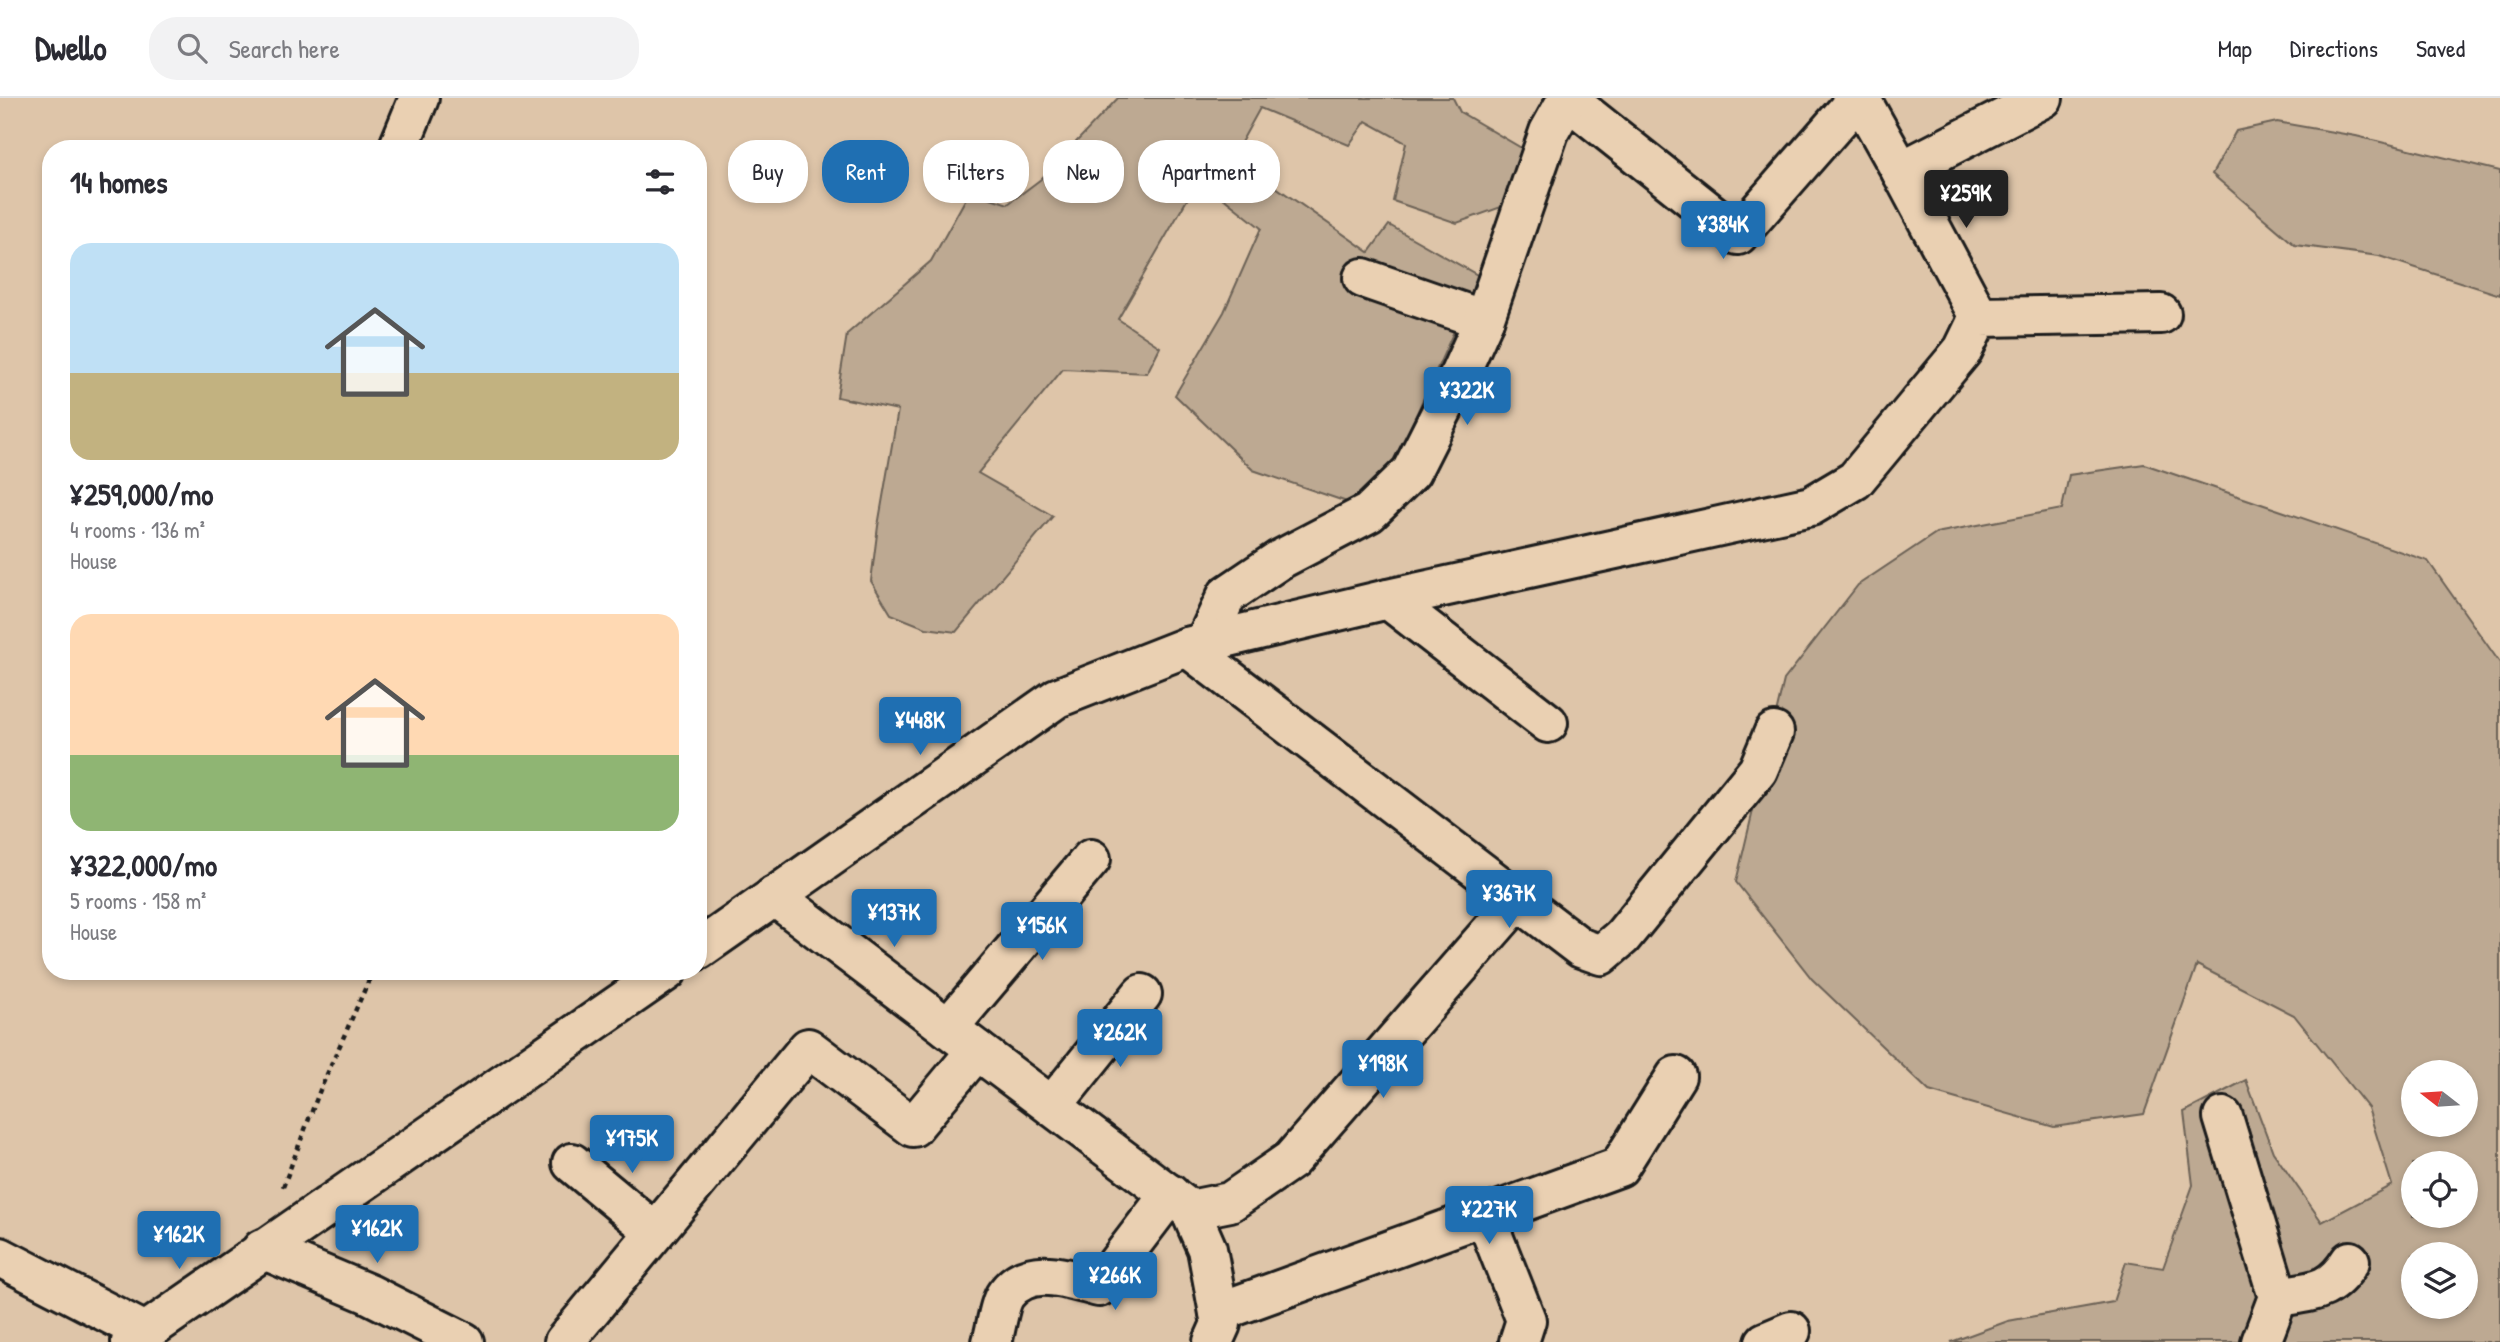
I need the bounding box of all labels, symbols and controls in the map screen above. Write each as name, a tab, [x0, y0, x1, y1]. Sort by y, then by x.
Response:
search box	[149, 17, 639, 80]
text: Dwello	[35, 26, 107, 70]
icon: search	[173, 29, 211, 67]
text: Search here	[229, 31, 340, 66]
text: Map	[2218, 32, 2252, 64]
text: Directions	[2290, 32, 2378, 64]
text: Saved	[2416, 32, 2465, 64]
chip: Buy	[728, 140, 808, 203]
chip: Rent	[822, 140, 909, 203]
chip: Filters	[923, 140, 1029, 203]
chip: New	[1043, 140, 1124, 203]
chip: Apartment	[1138, 140, 1280, 203]
text: 14 homes	[70, 162, 168, 202]
icon: filters	[641, 163, 679, 201]
pin: ¥259K	[1917, 170, 2015, 230]
text: ¥259K	[1940, 177, 1992, 208]
pin: ¥384K	[1674, 202, 1772, 261]
text: ¥384K	[1697, 208, 1749, 239]
icon: home	[312, 289, 438, 415]
pin: ¥322K	[1418, 368, 1516, 427]
text: ¥322K	[1440, 374, 1494, 405]
text: ¥259,000/mo	[70, 474, 213, 514]
text: 4 rooms · 136 m²	[70, 514, 205, 545]
text: House	[70, 545, 117, 576]
icon: home	[312, 660, 438, 786]
pin: ¥448K	[871, 698, 969, 757]
text: ¥448K	[895, 704, 945, 735]
text: ¥322,000/mo	[70, 845, 217, 885]
pin: ¥367K	[1460, 870, 1558, 930]
text: ¥367K	[1482, 877, 1536, 908]
text: 5 rooms · 158 m²	[70, 885, 206, 916]
pin: ¥137K	[845, 890, 943, 949]
text: ¥137K	[868, 896, 920, 927]
pin: ¥156K	[993, 902, 1091, 962]
text: ¥156K	[1017, 909, 1067, 940]
text: House	[70, 916, 117, 947]
pin: ¥262K	[1071, 1010, 1169, 1069]
text: ¥262K	[1093, 1016, 1147, 1047]
pin: ¥198K	[1334, 1040, 1432, 1100]
text: ¥198K	[1358, 1047, 1408, 1078]
north arrow	[2401, 1060, 2478, 1138]
map controls	[2401, 1060, 2478, 1319]
pin: ¥175K	[583, 1116, 681, 1175]
text: ¥175K	[606, 1122, 658, 1153]
button: locate	[2401, 1151, 2478, 1228]
pin: ¥227K	[1440, 1186, 1538, 1246]
text: ¥227K	[1461, 1193, 1517, 1224]
pin: ¥162K	[328, 1206, 426, 1265]
pin: ¥162K	[130, 1212, 228, 1271]
text: ¥162K	[352, 1212, 403, 1243]
text: ¥162K	[154, 1218, 205, 1249]
button: layers	[2401, 1242, 2478, 1319]
pin: ¥266K	[1066, 1252, 1164, 1312]
text: ¥266K	[1089, 1259, 1141, 1290]

